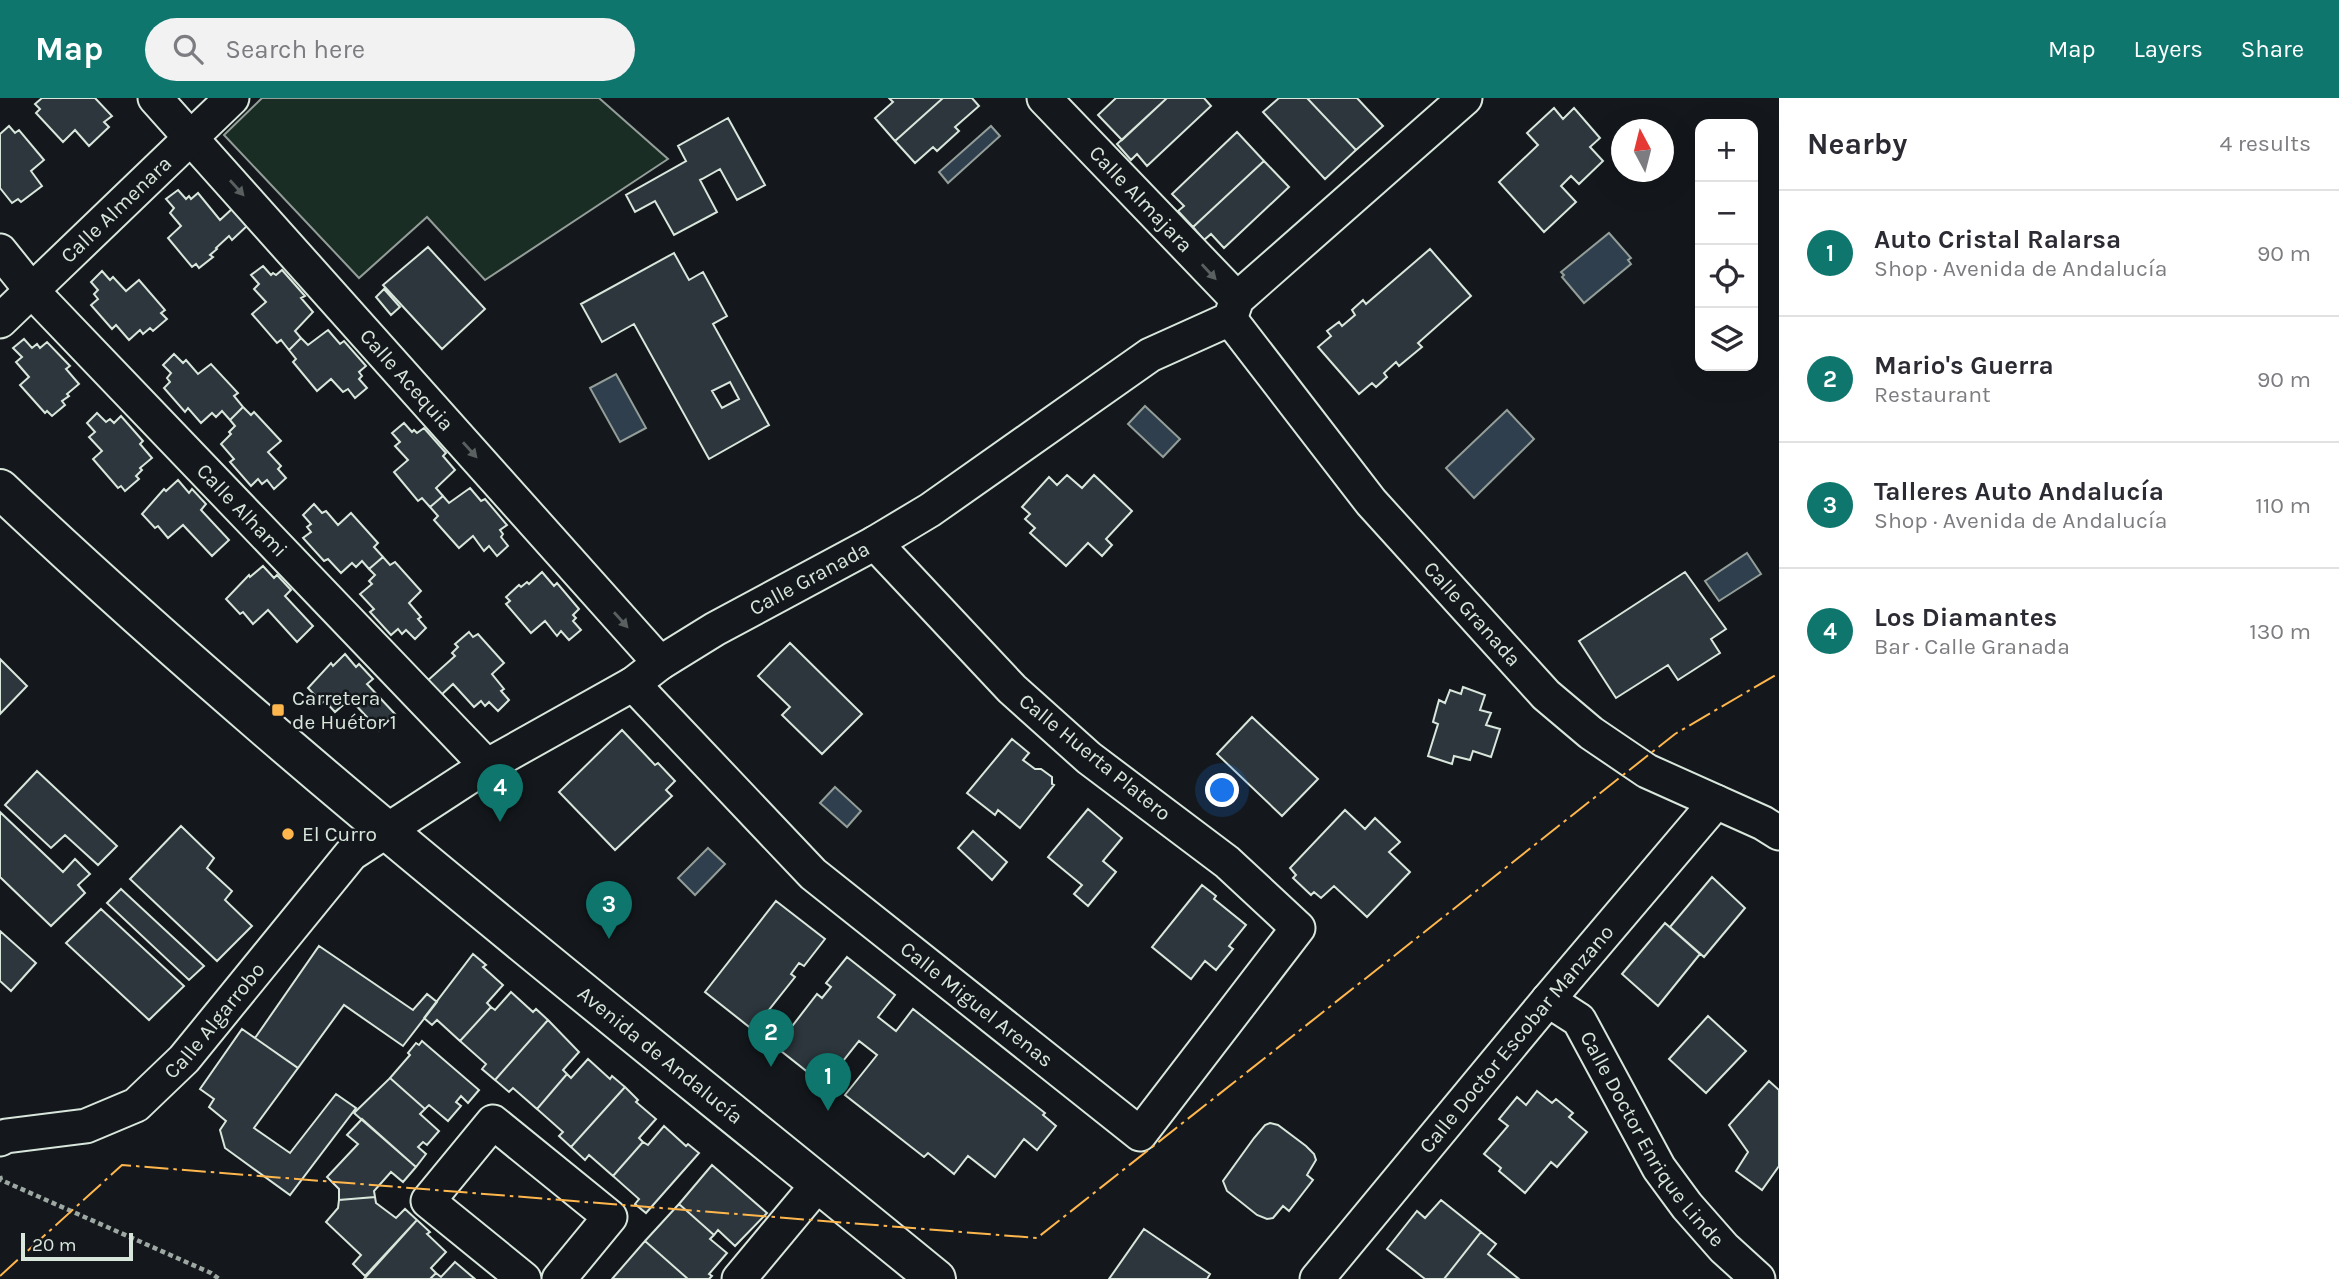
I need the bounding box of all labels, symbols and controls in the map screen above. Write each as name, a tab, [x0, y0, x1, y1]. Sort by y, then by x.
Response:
search box	[145, 18, 635, 81]
text: Map	[35, 30, 103, 68]
icon: search	[169, 30, 207, 68]
text: Search here	[225, 34, 365, 65]
text: Map	[2048, 35, 2096, 63]
text: Layers	[2134, 35, 2203, 63]
text: Share	[2241, 35, 2304, 63]
north arrow	[1611, 119, 1674, 182]
map controls	[1695, 119, 1758, 371]
button: +	[1695, 119, 1758, 182]
text: Nearby	[1807, 126, 1907, 162]
text: 4 results	[2219, 130, 2311, 157]
street label: Calle Almajara	[1084, 141, 1198, 257]
street label: Calle Almenara	[56, 151, 176, 268]
one-way arrow	[229, 179, 245, 197]
button: −	[1695, 182, 1758, 245]
text: Auto Cristal Ralarsa	[1874, 224, 2121, 255]
text: 1	[1826, 240, 1834, 267]
text: 90 m	[2257, 240, 2311, 267]
button: locate	[1695, 245, 1758, 308]
text: Shop · Avenida de Andalucía	[1874, 255, 2167, 282]
one-way arrow	[1201, 263, 1217, 280]
button: layers	[1695, 308, 1758, 371]
street label: Calle Acequia	[355, 324, 459, 436]
text: Mario's Guerra	[1874, 350, 2054, 381]
text: 2	[1823, 366, 1837, 393]
text: 90 m	[2257, 366, 2311, 393]
text: Restaurant	[1874, 381, 1991, 408]
one-way arrow	[462, 441, 478, 459]
street label: Calle Alhami	[192, 459, 292, 562]
text: Talleres Auto Andalucía	[1874, 476, 2164, 507]
text: 3	[1823, 492, 1837, 519]
text: 110 m	[2255, 492, 2311, 519]
text: Shop · Avenida de Andalucía	[1874, 507, 2167, 534]
street label: Calle Granada	[745, 536, 874, 620]
street label: Calle Granada	[1419, 557, 1526, 671]
text: Los Diamantes	[1874, 602, 2057, 633]
one-way arrow	[613, 611, 628, 628]
text: 4	[1823, 618, 1837, 645]
text: 130 m	[2249, 618, 2311, 645]
text: Bar · Calle Granada	[1874, 633, 2070, 660]
place label: Carretera de Huétor 1	[292, 686, 397, 734]
street label: Calle Huerta Platero	[1014, 688, 1176, 826]
marker: Carretera de Huétor 1	[270, 702, 286, 718]
pin: 4	[477, 764, 523, 822]
your location	[1205, 773, 1239, 807]
place label: El Curro	[302, 822, 377, 846]
marker: El Curro	[280, 826, 296, 842]
pin: 3	[586, 881, 632, 939]
street label: Calle Doctor Escobar Manzano	[1414, 920, 1618, 1158]
street label: Calle Miguel Arenas	[896, 936, 1058, 1072]
street label: Calle Algarrobo	[159, 958, 270, 1084]
street label: Avenida de Andalucía	[573, 981, 748, 1129]
pin: 2	[748, 1009, 794, 1067]
street label: Calle Doctor Enrique Linde	[1575, 1027, 1729, 1252]
pin: 1	[805, 1053, 851, 1111]
scale bar	[21, 1230, 133, 1262]
text: 20 m	[32, 1234, 77, 1256]

